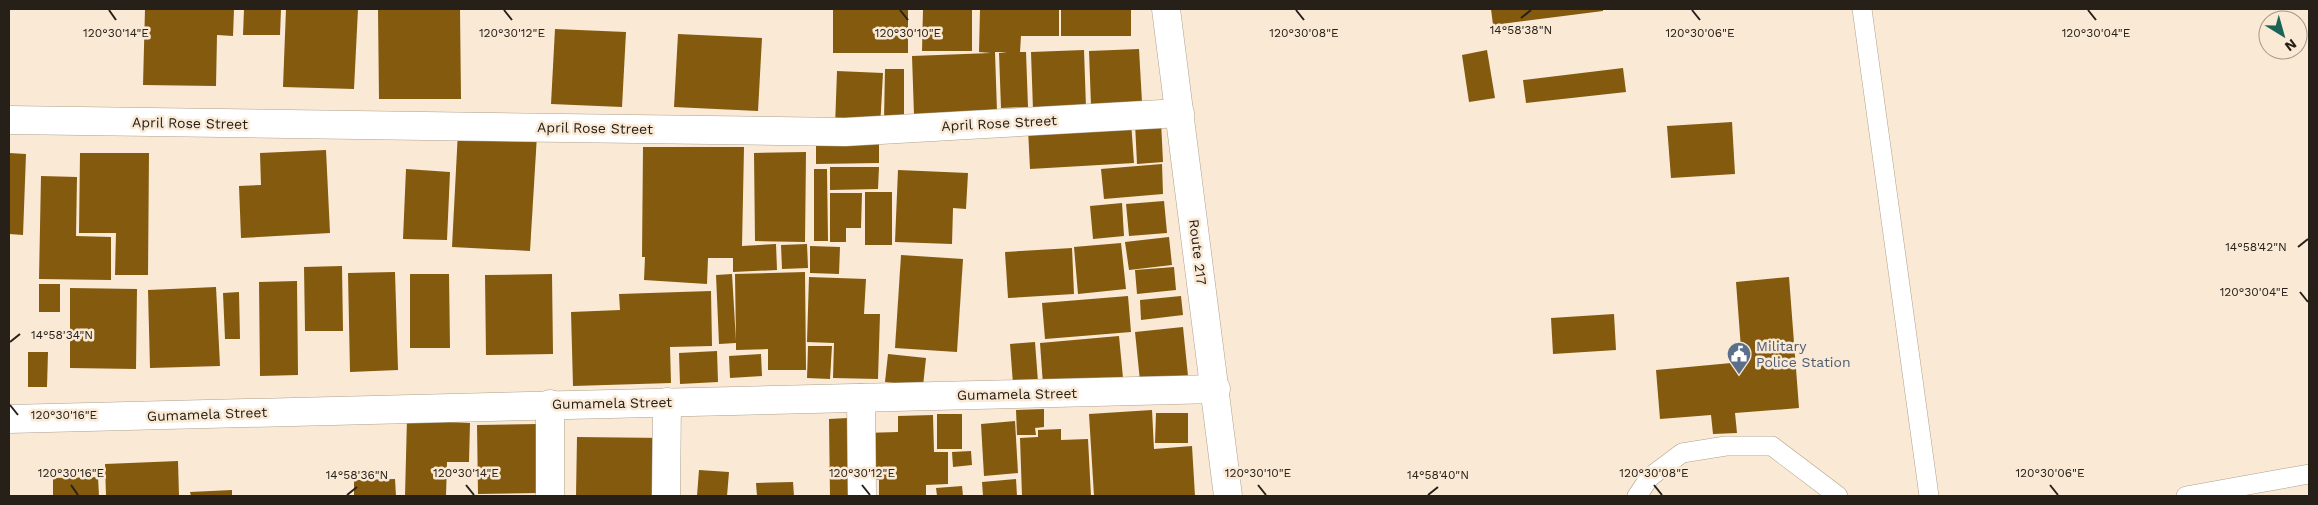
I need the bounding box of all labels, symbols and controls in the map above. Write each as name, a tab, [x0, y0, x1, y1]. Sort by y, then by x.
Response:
north arrow	[2258, 10, 2308, 60]
text: 14°58'38"N	[1490, 23, 1552, 37]
text: 120°30'14"E	[83, 26, 149, 40]
text: 120°30'12"E	[479, 26, 545, 40]
text: 120°30'10"E	[875, 26, 942, 40]
text: 120°30'08"E	[1269, 26, 1339, 40]
text: 120°30'06"E	[1665, 26, 1735, 40]
text: 120°30'04"E	[2062, 26, 2131, 40]
text: N	[2282, 36, 2300, 55]
street label: April Rose Street	[941, 112, 1057, 134]
street label: April Rose Street	[132, 114, 248, 132]
street label: April Rose Street	[537, 119, 653, 137]
street label: Route 217	[1186, 218, 1210, 286]
text: 14°58'42"N	[2225, 240, 2287, 254]
text: 120°30'04"E	[2220, 285, 2289, 299]
text: 14°58'34"N	[31, 328, 93, 342]
place label: Military Police Station	[1756, 338, 1851, 370]
public building icon: Military Police Station	[1726, 341, 1752, 375]
street label: Gumamela Street	[957, 385, 1077, 403]
street label: Gumamela Street	[552, 394, 672, 412]
street label: Gumamela Street	[147, 404, 268, 424]
text: 120°30'16"E	[31, 408, 98, 422]
text: 120°30'16"E	[38, 466, 105, 480]
text: 120°30'14"E	[433, 466, 499, 480]
text: 120°30'12"E	[829, 466, 895, 480]
text: 120°30'10"E	[1225, 466, 1292, 480]
text: 120°30'08"E	[1619, 466, 1689, 480]
text: 120°30'06"E	[2015, 466, 2085, 480]
text: 14°58'36"N	[326, 468, 388, 482]
text: 14°58'40"N	[1407, 468, 1469, 482]

